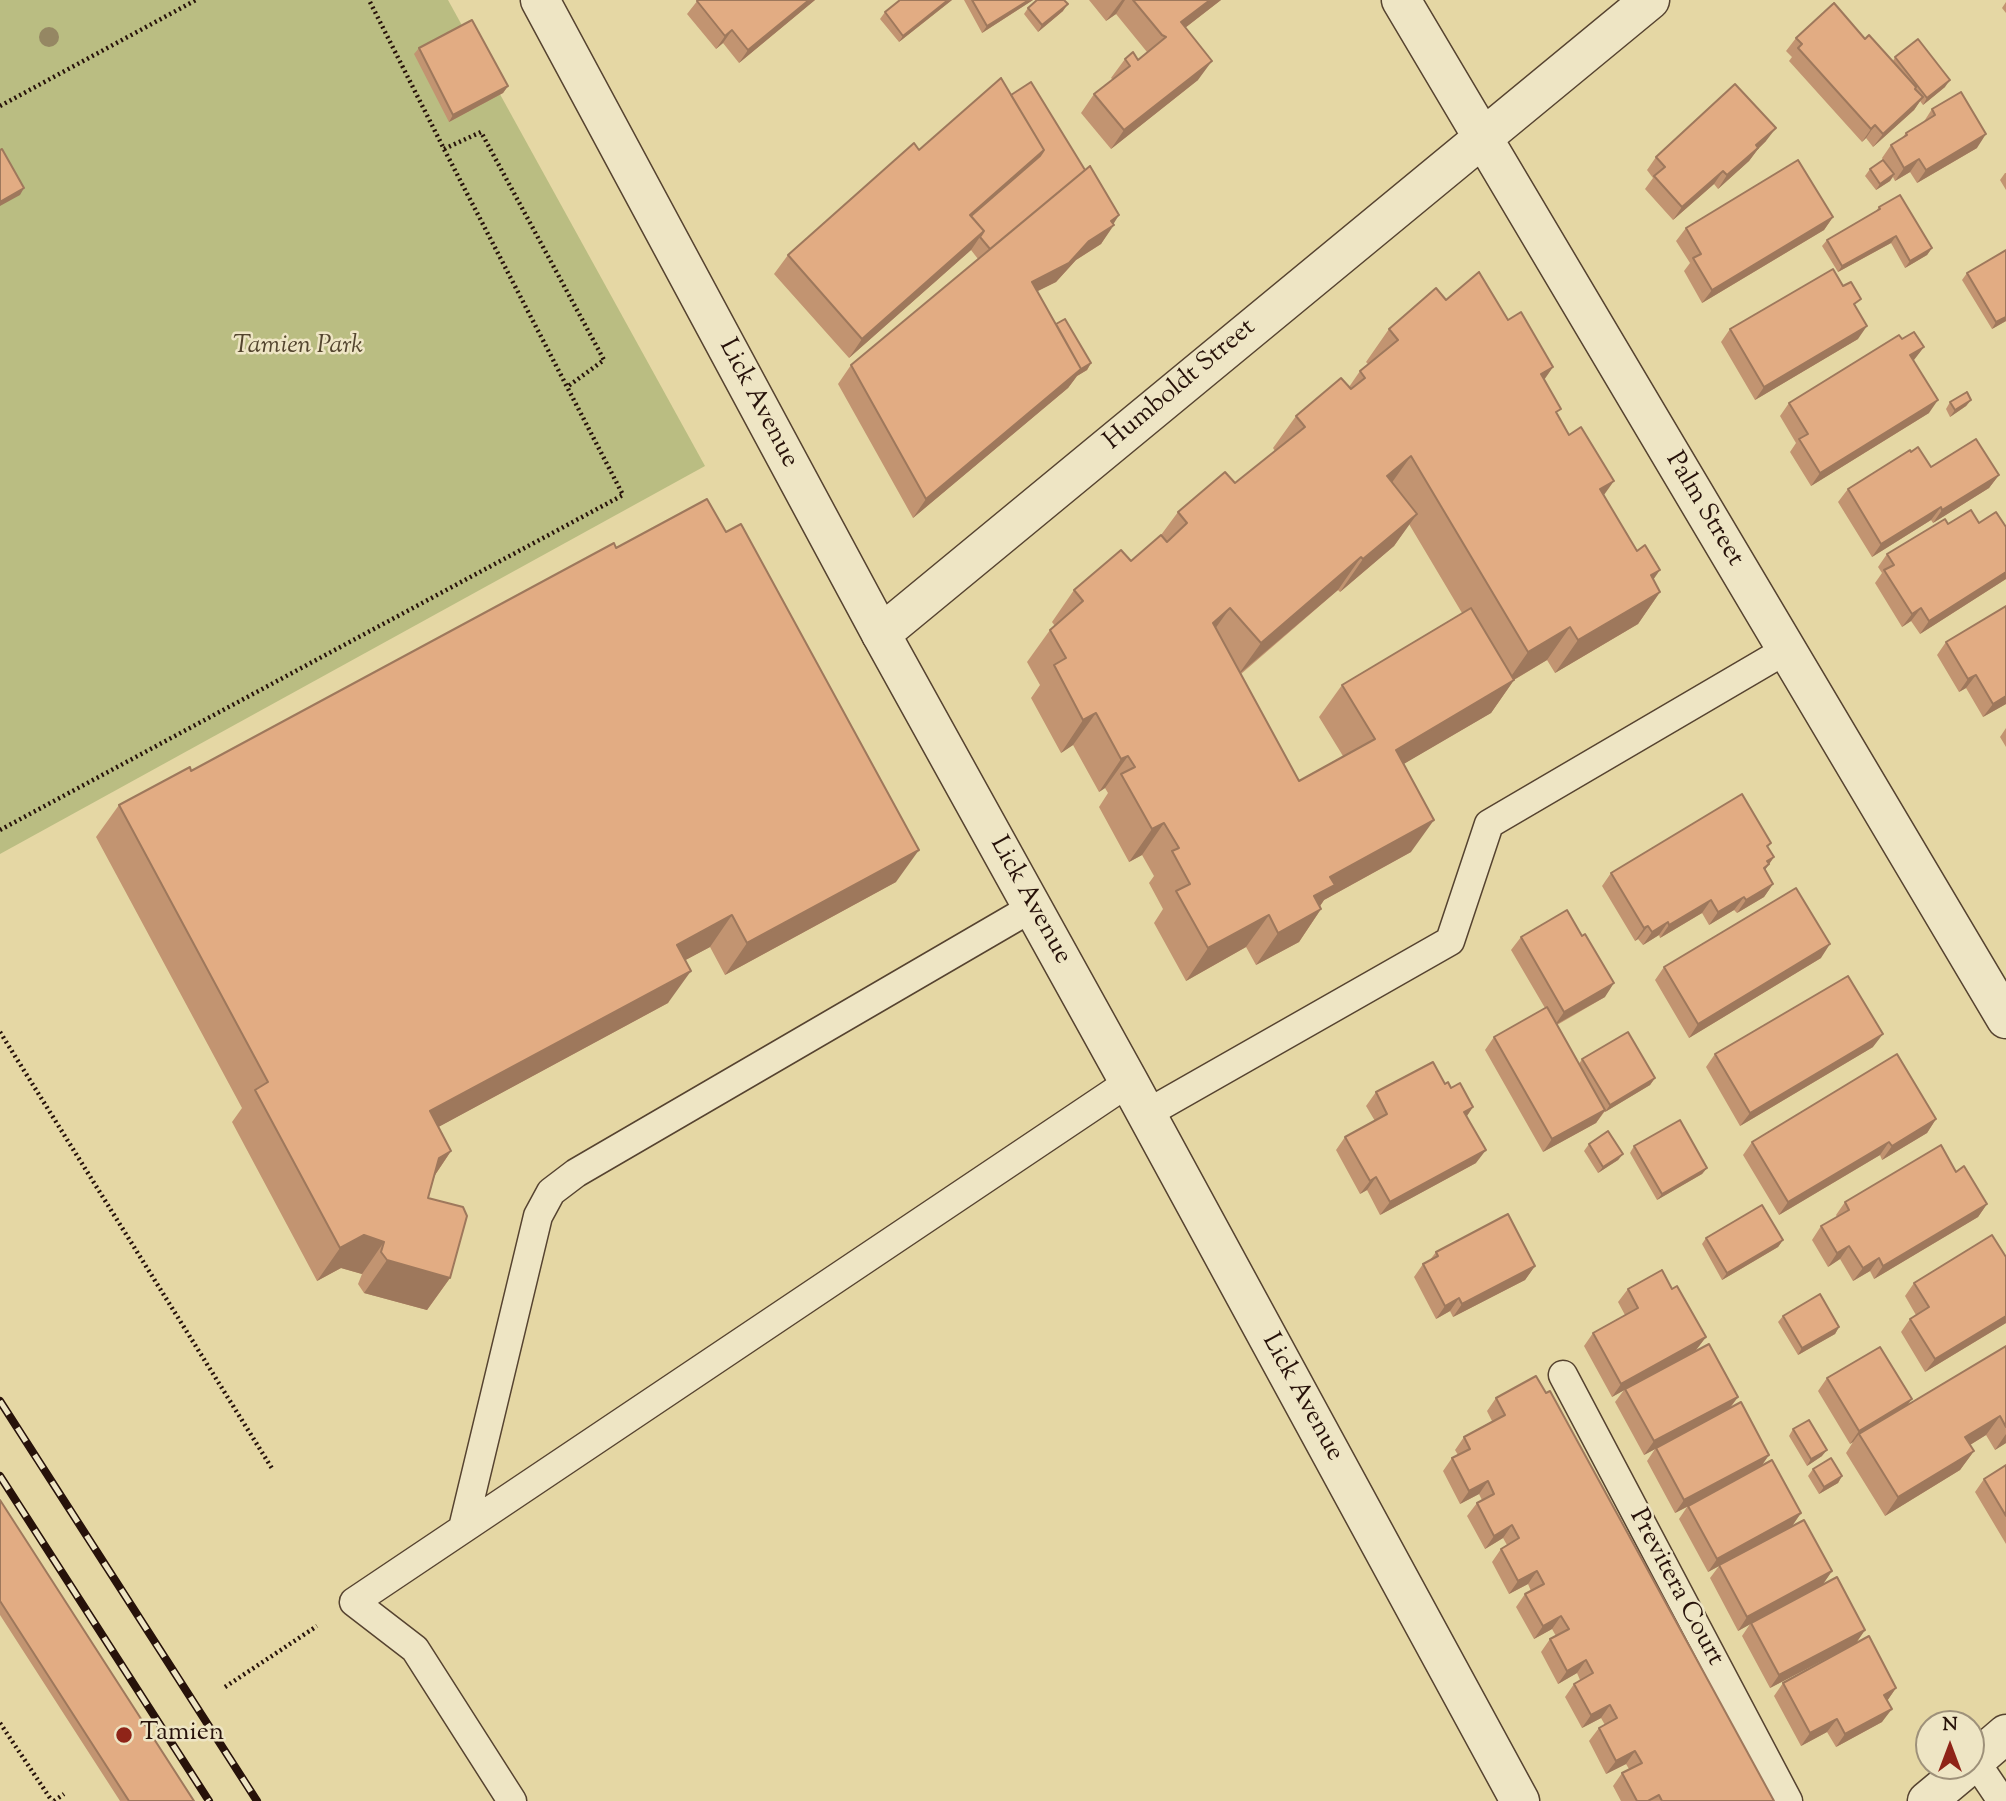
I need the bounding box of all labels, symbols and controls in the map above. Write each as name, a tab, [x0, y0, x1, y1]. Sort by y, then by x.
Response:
street label: Humboldt Street	[1099, 314, 1263, 458]
park label: Tamien Park	[233, 332, 363, 364]
street label: Lick Avenue	[710, 334, 804, 474]
street label: Palm Street	[1657, 447, 1749, 573]
street label: Lick Avenue	[981, 832, 1077, 970]
street label: Lick Avenue	[1253, 1329, 1349, 1467]
street label: Previtera Court	[1621, 1504, 1729, 1672]
north arrow	[1915, 1710, 1985, 1780]
text: N	[1942, 1712, 1958, 1739]
place label: Tamien	[140, 1719, 224, 1751]
marker: Tamien	[114, 1725, 134, 1745]

